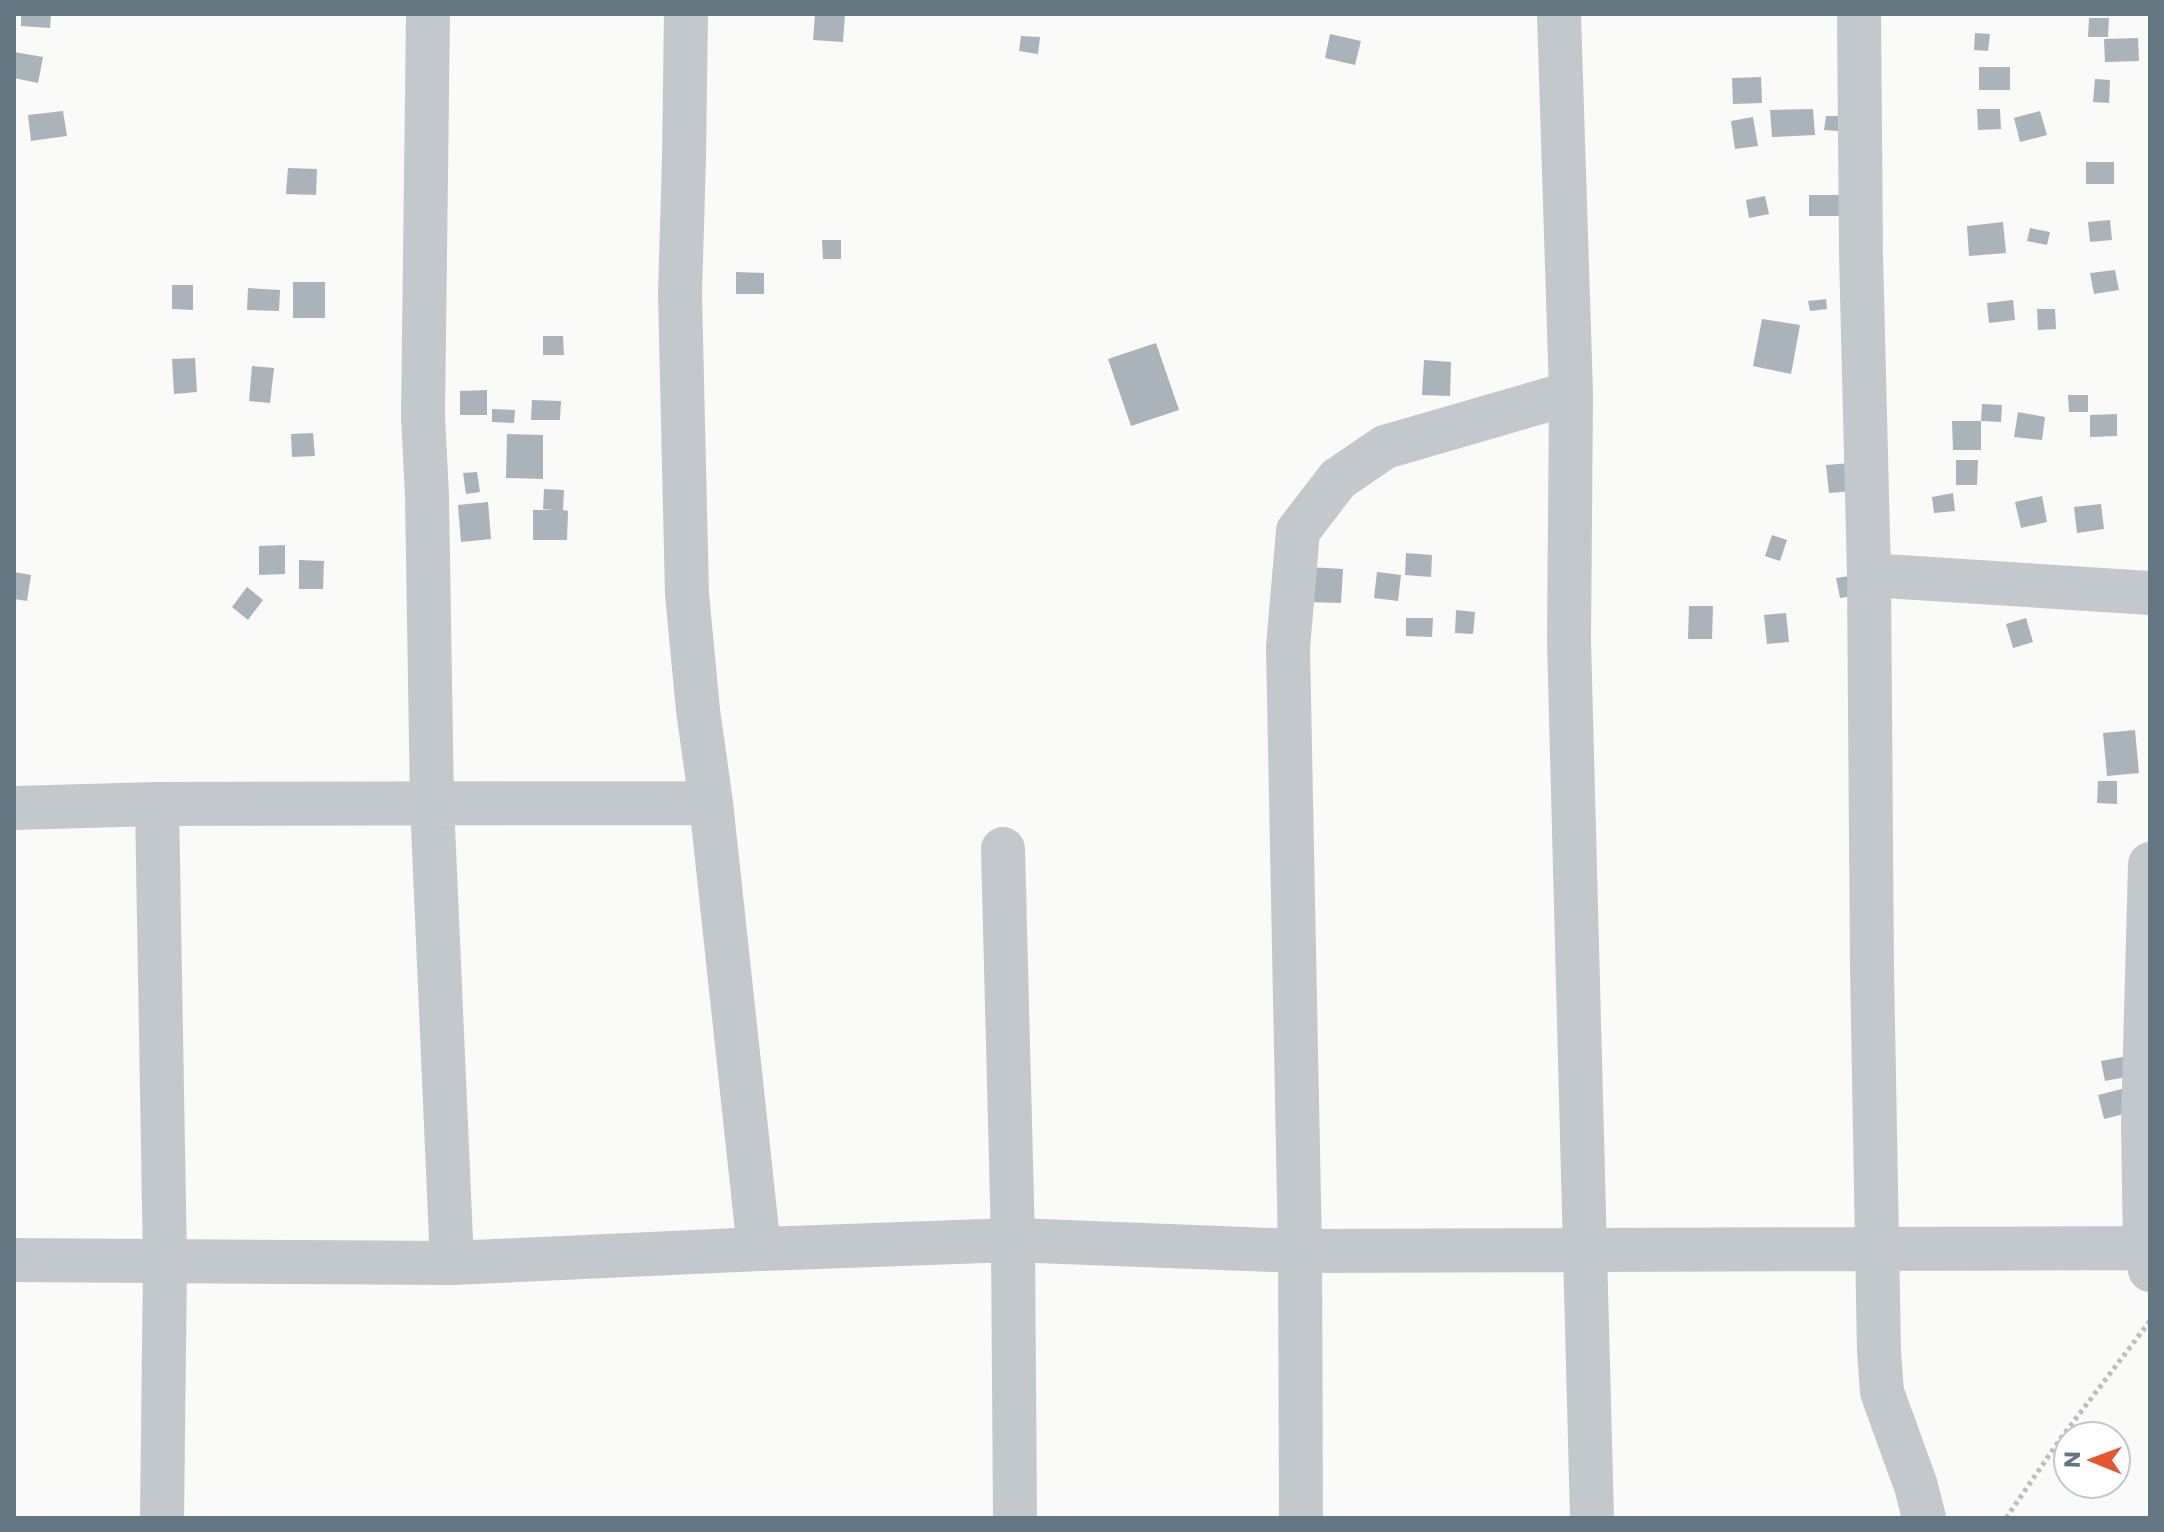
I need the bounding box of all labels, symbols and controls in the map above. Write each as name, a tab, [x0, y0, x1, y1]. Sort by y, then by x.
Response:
north arrow	[2052, 1420, 2132, 1500]
text: N	[2057, 1451, 2088, 1468]

